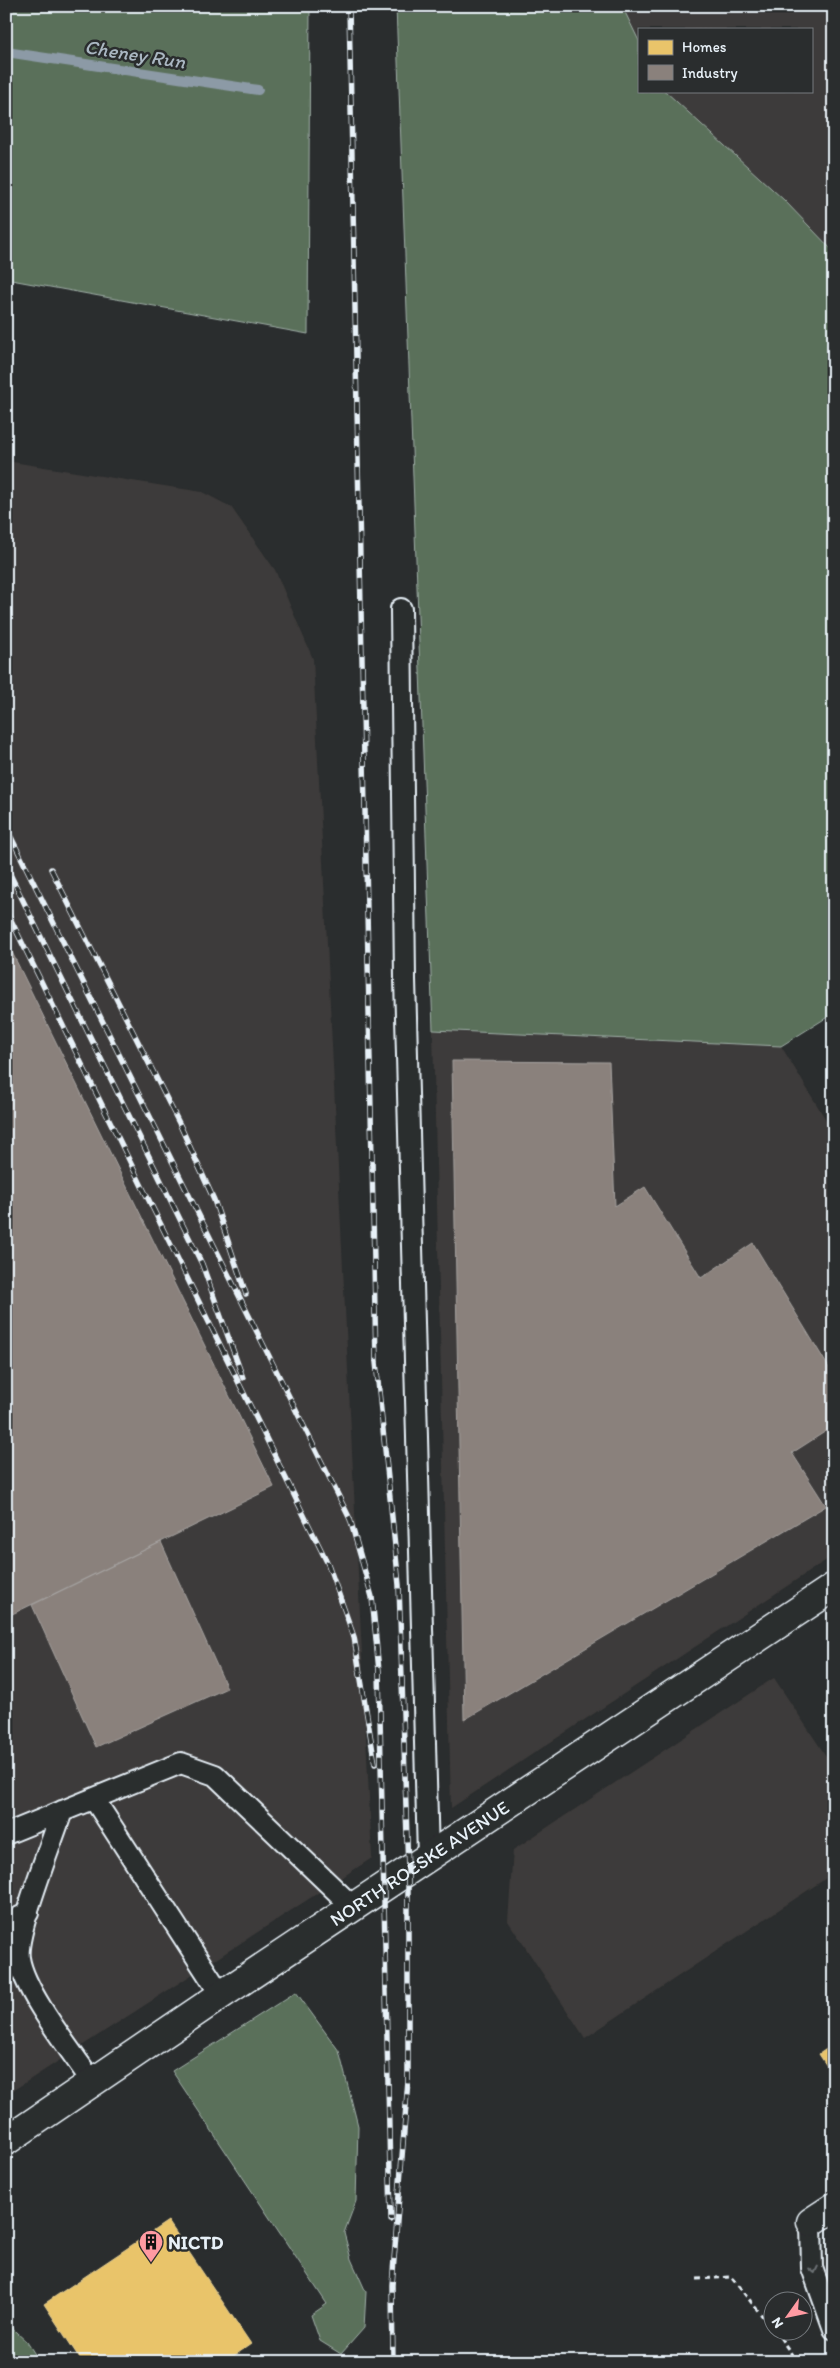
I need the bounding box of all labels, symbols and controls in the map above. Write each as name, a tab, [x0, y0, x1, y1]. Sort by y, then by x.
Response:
legend	[638, 28, 812, 92]
water label: Cheney Run	[83, 34, 188, 74]
text: Homes	[682, 38, 727, 56]
text: Industry	[682, 64, 738, 82]
street label: NORTH ROESKE AVENUE	[325, 1795, 513, 1931]
building icon: NICTD	[138, 2229, 164, 2263]
place label: NICTD	[168, 2231, 224, 2254]
one-way arrow	[808, 2266, 819, 2275]
north arrow	[762, 2290, 812, 2340]
text: N	[768, 2314, 787, 2331]

